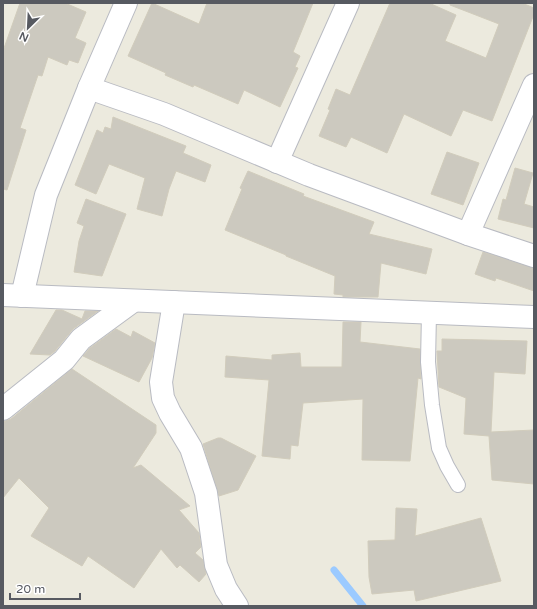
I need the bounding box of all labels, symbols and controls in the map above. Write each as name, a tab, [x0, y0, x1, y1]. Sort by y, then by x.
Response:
north arrow	[8, 8, 48, 48]
text: N	[17, 29, 31, 44]
scale bar	[10, 575, 80, 601]
text: 20 m	[16, 582, 45, 596]

